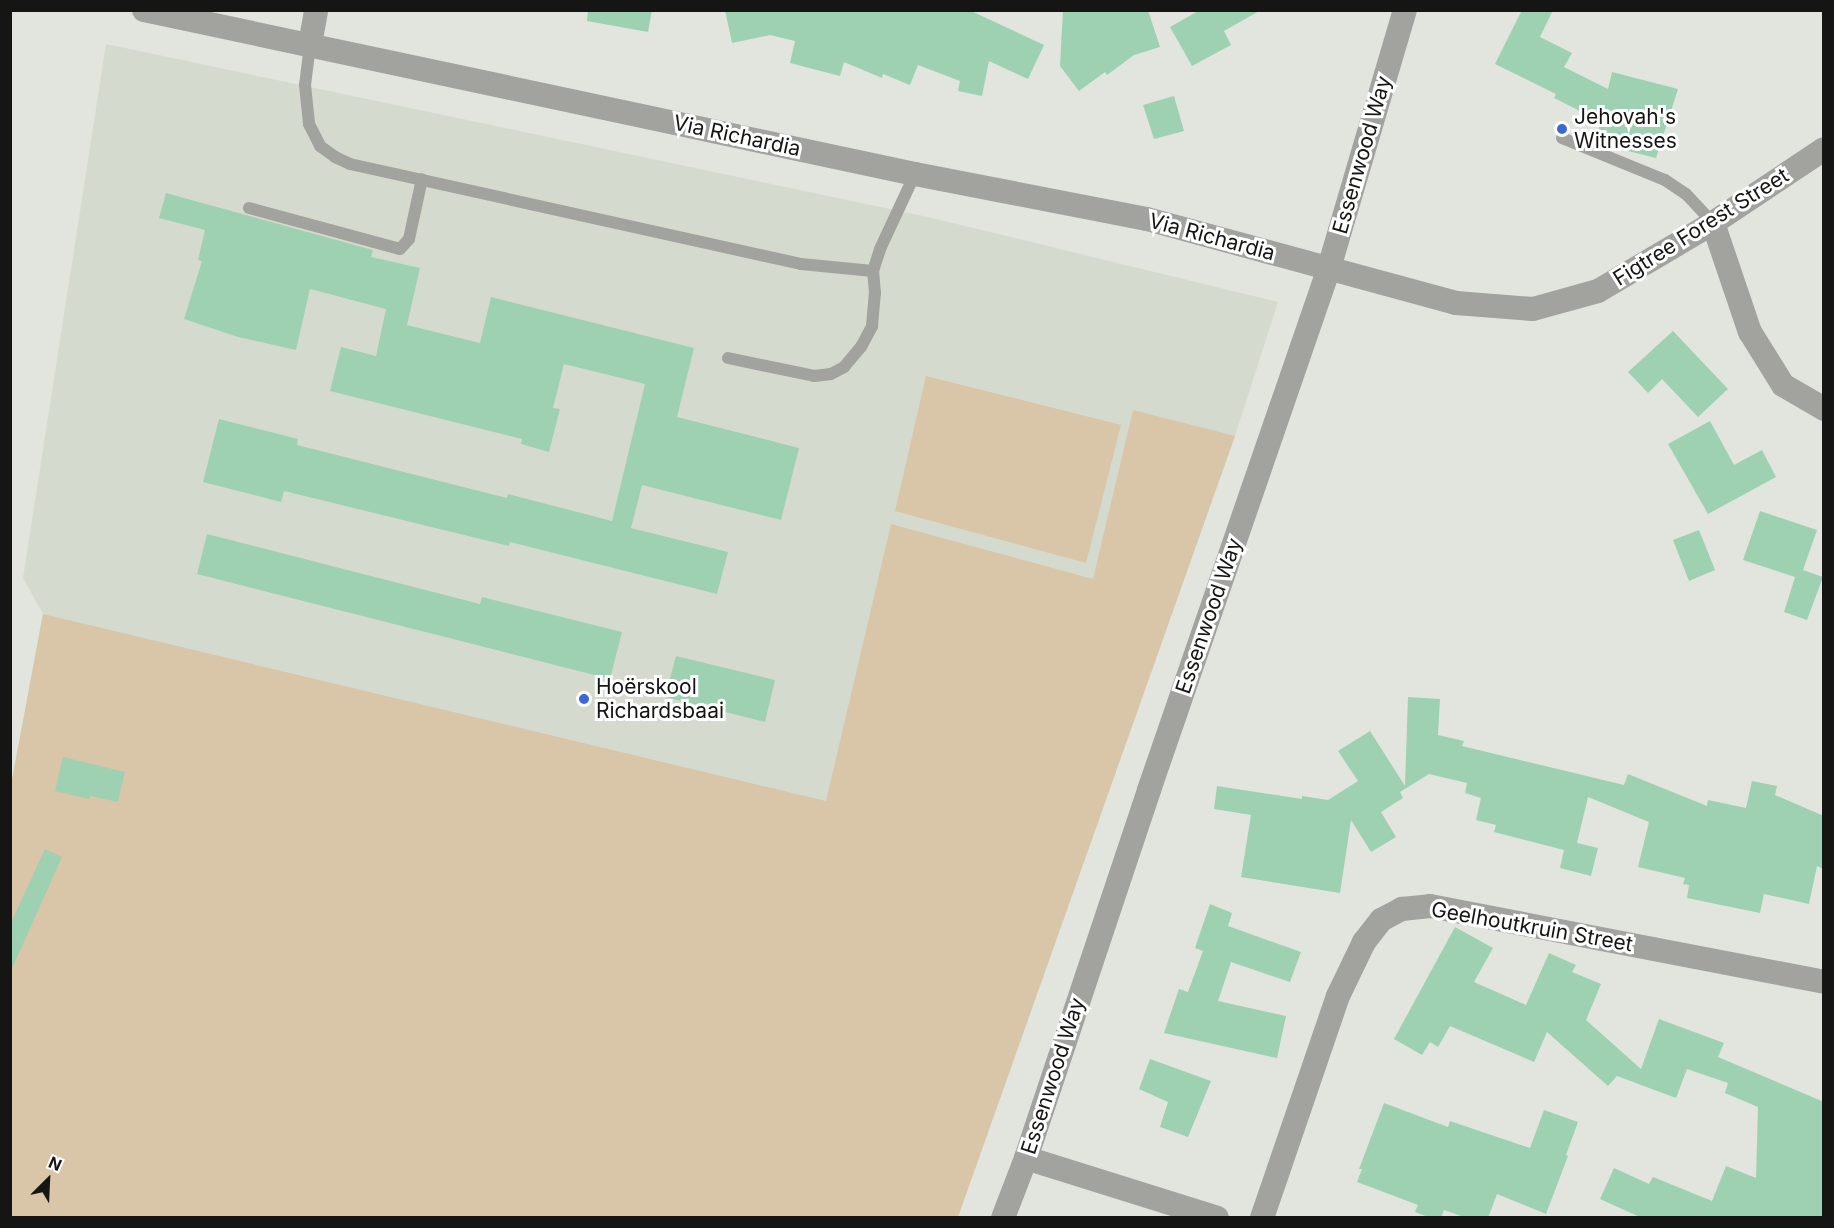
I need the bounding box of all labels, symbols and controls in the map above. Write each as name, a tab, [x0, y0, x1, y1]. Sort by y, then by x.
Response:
street label: Essenwood Way	[1327, 73, 1397, 237]
place label: Jehovah's Witnesses	[1574, 104, 1677, 154]
street label: Via Richardia	[671, 110, 803, 162]
marker: Jehovah's Witnesses	[1555, 122, 1569, 136]
street label: Figtree Forest Street	[1609, 163, 1793, 291]
street label: Via Richardia	[1146, 208, 1278, 266]
street label: Essenwood Way	[1171, 535, 1247, 697]
place label: Hoërskool Richardsbaai	[596, 674, 724, 724]
marker: Hoërskool Richardsbaai	[577, 692, 591, 706]
street label: Geelhoutkruin Street	[1429, 897, 1635, 957]
street label: Essenwood Way	[1016, 995, 1090, 1157]
north arrow	[18, 1150, 78, 1210]
text: N	[46, 1152, 65, 1175]

